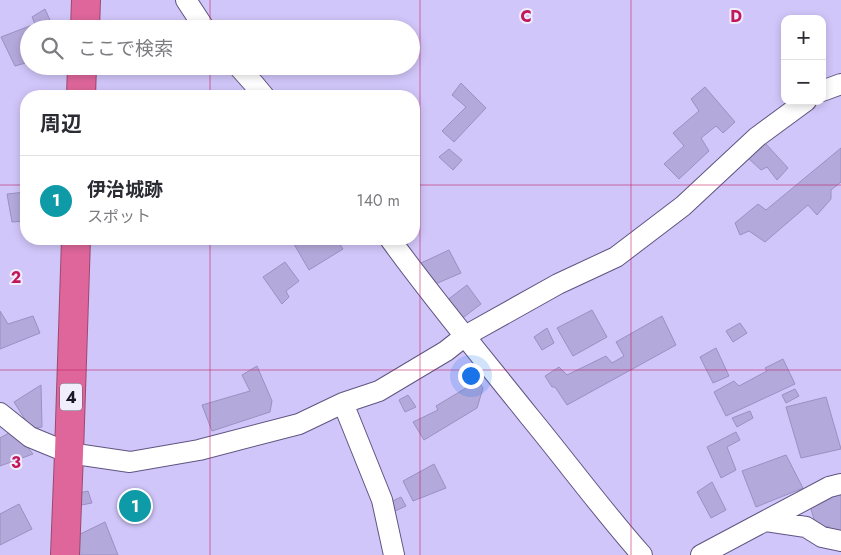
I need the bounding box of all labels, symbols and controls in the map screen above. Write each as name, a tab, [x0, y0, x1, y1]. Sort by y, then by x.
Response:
text: C	[520, 5, 532, 28]
text: D	[730, 5, 742, 28]
map controls	[781, 15, 826, 105]
button: +	[781, 15, 826, 60]
search box	[20, 20, 420, 75]
icon: search	[38, 34, 66, 62]
text: ここで検索	[78, 35, 173, 62]
button: −	[781, 60, 826, 105]
text: 周辺	[40, 109, 82, 139]
text: 伊治城跡	[87, 176, 163, 203]
text: 1	[52, 189, 60, 212]
text: 140 m	[357, 189, 400, 212]
text: スポット	[87, 205, 151, 228]
text: 2	[11, 266, 21, 289]
your location	[458, 363, 484, 389]
road number: 4	[60, 384, 82, 411]
text: 3	[11, 451, 21, 474]
pin: 1	[119, 487, 151, 525]

